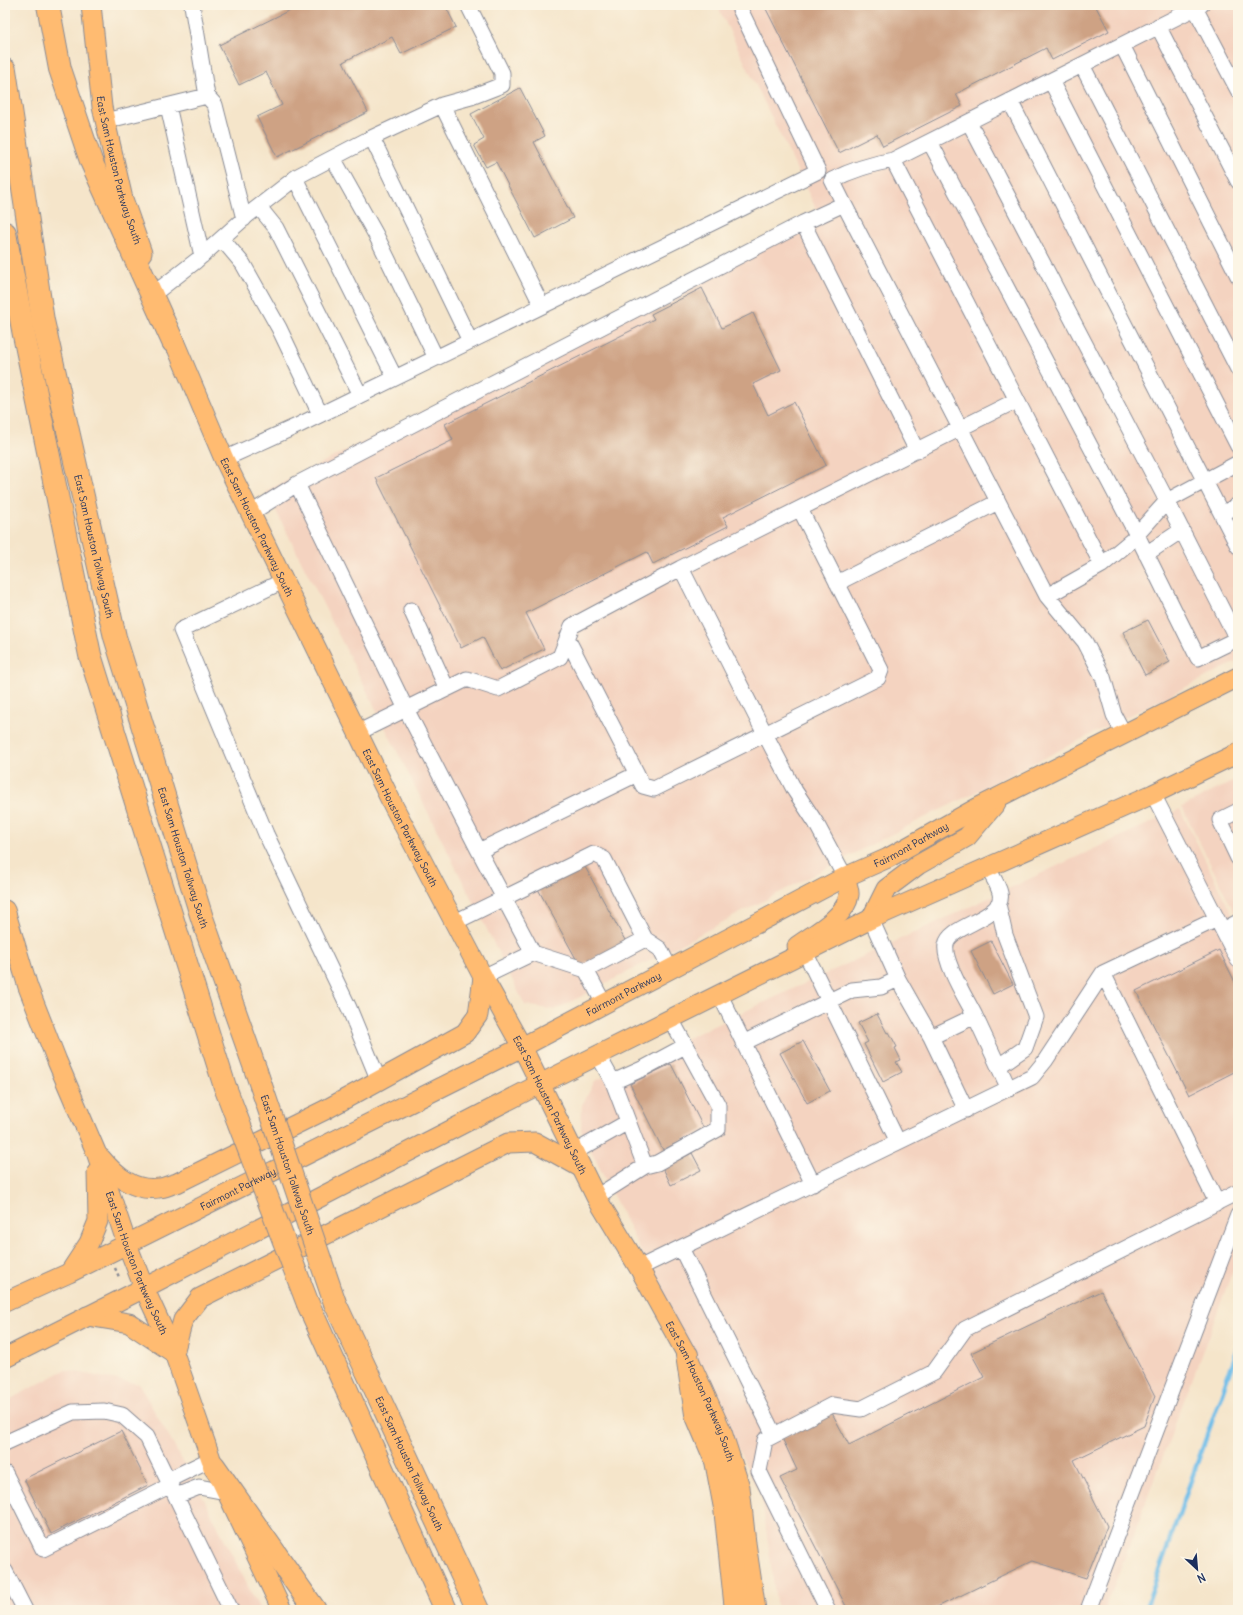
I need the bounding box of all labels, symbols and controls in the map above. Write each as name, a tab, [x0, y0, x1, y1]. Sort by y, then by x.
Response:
street label: East Sam Houston Parkway South	[94, 95, 145, 246]
street label: East Sam Houston Parkway South	[217, 455, 296, 599]
street label: East Sam Houston Tollway South	[71, 473, 117, 620]
street label: East Sam Houston Parkway South	[360, 747, 441, 889]
street label: East Sam Houston Tollway South	[155, 786, 211, 930]
street label: Fairmont Parkway	[872, 819, 951, 870]
street label: Fairmont Parkway	[584, 969, 663, 1019]
street label: East Sam Houston Parkway South	[510, 1033, 590, 1177]
street label: East Sam Houston Tollway South	[258, 1093, 317, 1237]
street label: Fairmont Parkway	[198, 1165, 278, 1214]
street label: East Sam Houston Parkway South	[103, 1189, 171, 1337]
street label: East Sam Houston Parkway South	[663, 1319, 737, 1464]
street label: East Sam Houston Tollway South	[372, 1394, 446, 1533]
north arrow	[1177, 1549, 1217, 1589]
text: N	[1195, 1570, 1208, 1586]

